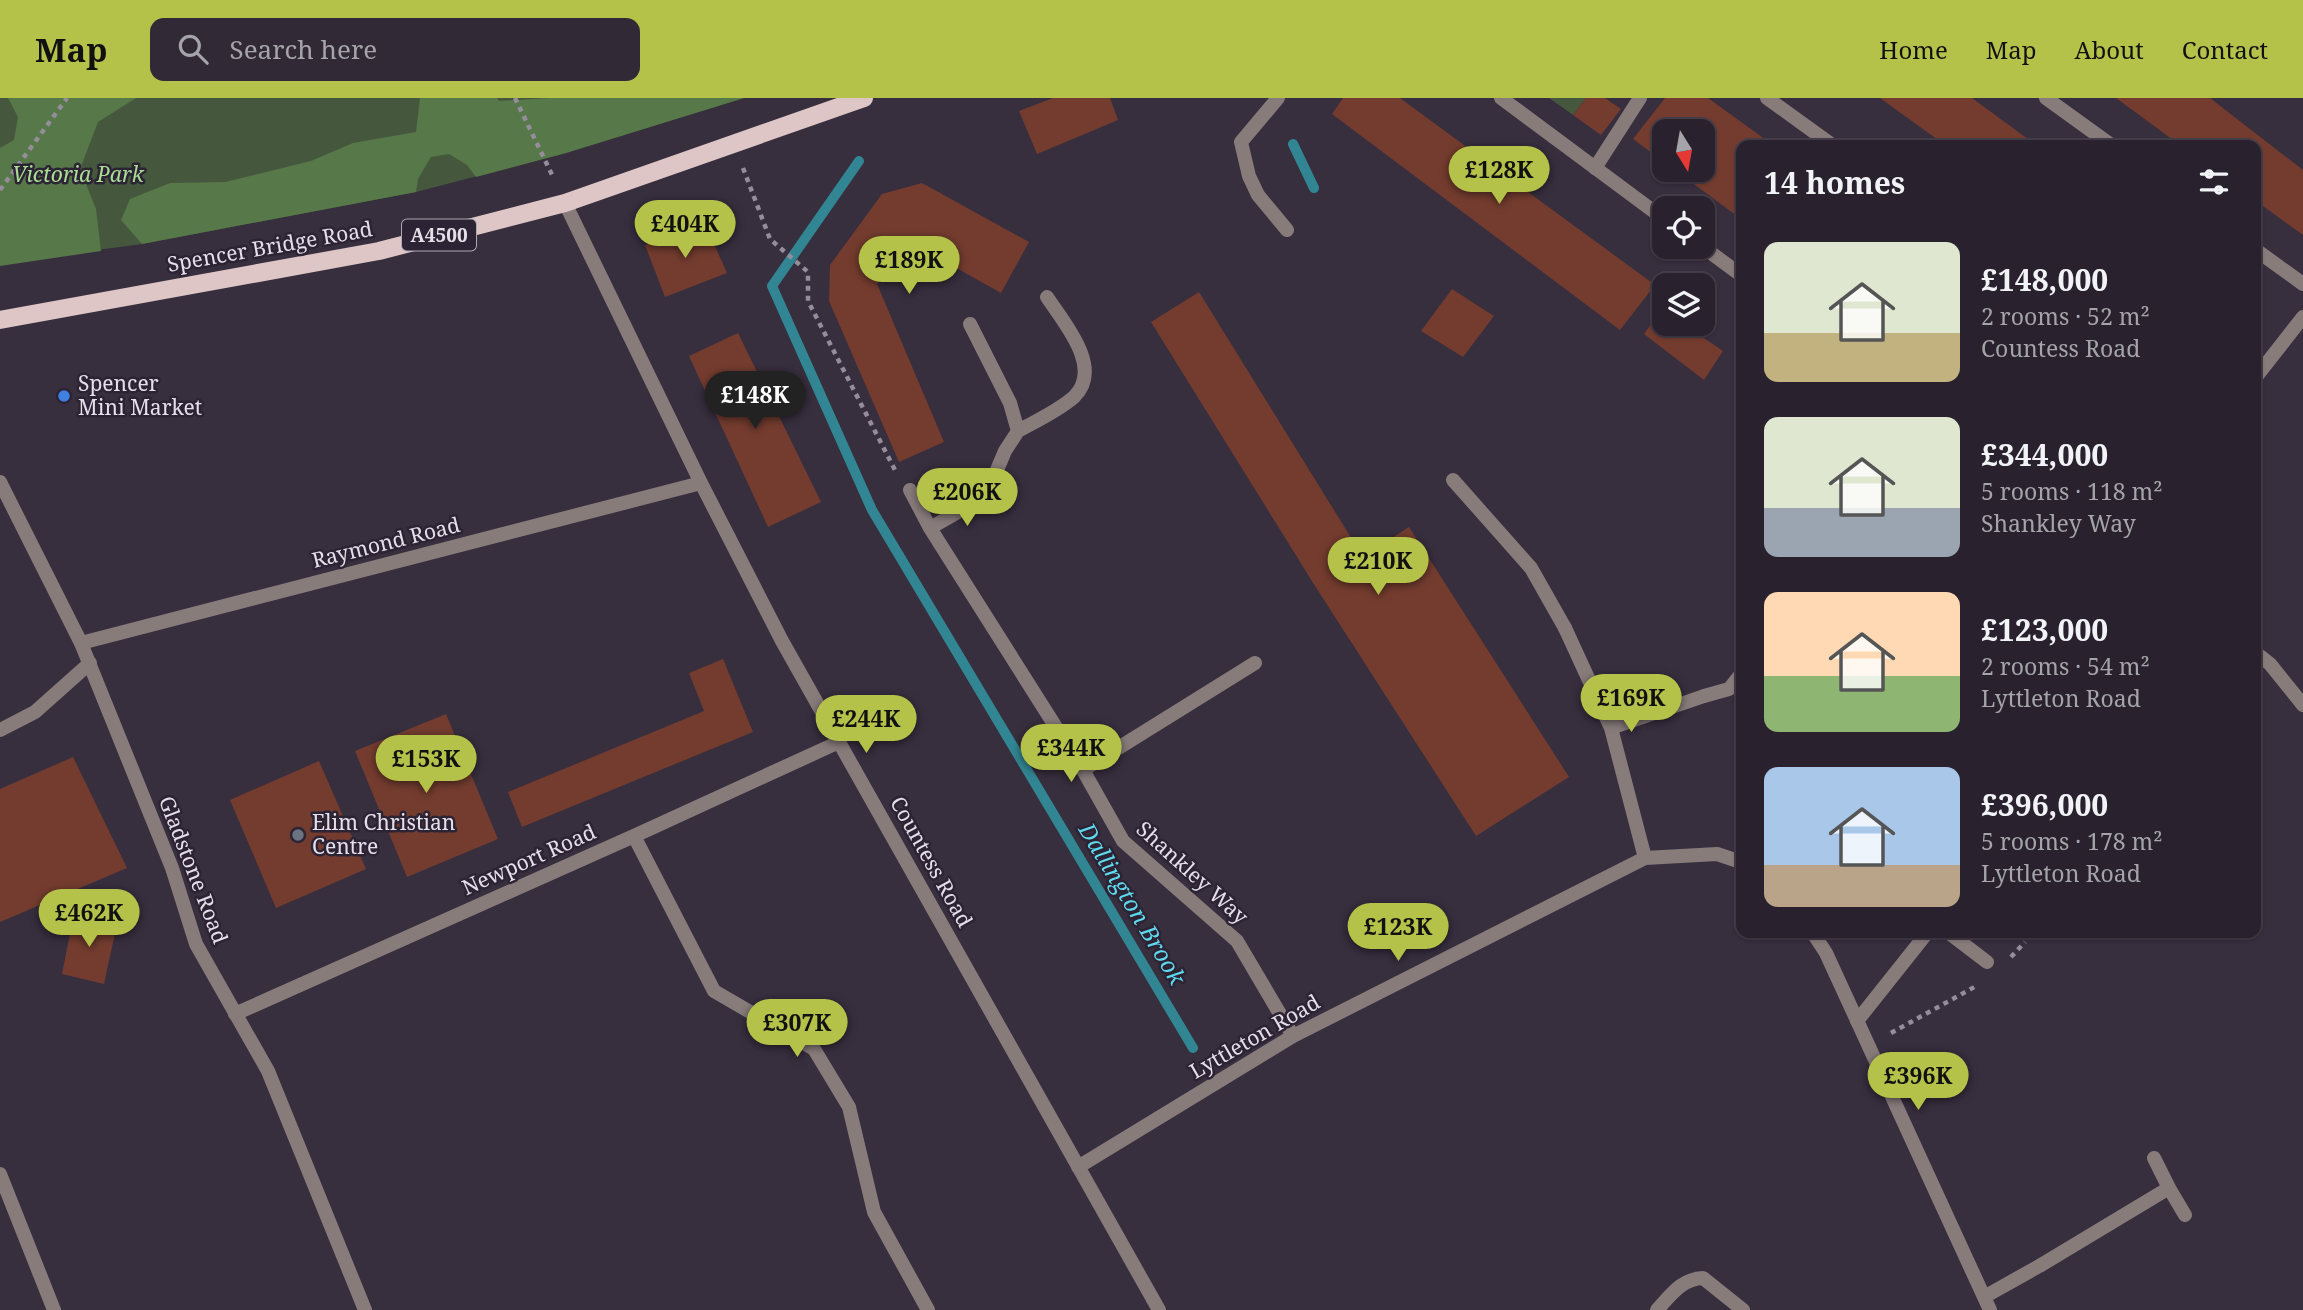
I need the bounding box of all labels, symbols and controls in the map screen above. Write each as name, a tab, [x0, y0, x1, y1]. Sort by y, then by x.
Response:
search box	[150, 18, 640, 81]
text: Map	[35, 27, 108, 72]
icon: search	[174, 30, 212, 68]
text: Search here	[230, 31, 377, 67]
text: Home	[1879, 33, 1948, 66]
text: Map	[1986, 33, 2037, 66]
text: About	[2075, 33, 2144, 66]
text: Contact	[2182, 33, 2268, 66]
north arrow	[1652, 119, 1715, 182]
map controls	[1652, 119, 1715, 336]
pin: £128K	[1450, 146, 1548, 206]
text: £128K	[1465, 153, 1533, 185]
park label: Victoria Park	[12, 160, 145, 188]
text: 14 homes	[1764, 162, 1905, 203]
icon: filters	[2195, 163, 2233, 201]
button: locate	[1652, 196, 1715, 259]
pin: £404K	[636, 200, 734, 260]
text: £404K	[651, 207, 719, 239]
street label: Spencer Bridge Road	[165, 214, 375, 278]
road number: A4500	[402, 220, 476, 251]
pin: £189K	[860, 236, 958, 296]
text: £189K	[875, 243, 943, 275]
text: £148,000	[1981, 259, 2108, 300]
icon: home	[1820, 270, 1904, 354]
button: layers	[1652, 273, 1715, 336]
text: 2 rooms · 52 m²	[1981, 300, 2150, 332]
text: Countess Road	[1981, 332, 2140, 364]
place label: Spencer Mini Market	[78, 369, 202, 421]
pin: £148K	[706, 372, 804, 431]
text: £148K	[721, 378, 789, 410]
marker: Spencer Mini Market	[56, 388, 72, 404]
text: £344,000	[1981, 434, 2108, 475]
icon: home	[1820, 445, 1904, 529]
pin: £206K	[918, 468, 1016, 528]
text: £206K	[933, 475, 1001, 507]
text: 5 rooms · 118 m²	[1981, 475, 2163, 507]
text: Shankley Way	[1981, 507, 2136, 539]
street label: Raymond Road	[309, 510, 463, 574]
pin: £210K	[1329, 538, 1427, 597]
text: £210K	[1344, 544, 1412, 576]
text: £123,000	[1981, 609, 2108, 650]
icon: home	[1820, 620, 1904, 704]
text: 2 rooms · 54 m²	[1981, 650, 2150, 682]
pin: £169K	[1582, 674, 1680, 734]
text: £169K	[1597, 681, 1665, 713]
text: Lyttleton Road	[1981, 682, 2141, 714]
pin: £244K	[817, 696, 915, 755]
text: £244K	[832, 702, 900, 734]
pin: £344K	[1022, 724, 1120, 784]
text: £344K	[1037, 731, 1105, 763]
pin: £153K	[377, 736, 475, 795]
text: £153K	[392, 742, 460, 774]
text: £396,000	[1981, 784, 2108, 825]
street label: Countess Road	[884, 791, 979, 932]
street label: Gladstone Road	[153, 792, 235, 948]
icon: home	[1820, 795, 1904, 879]
place label: Elim Christian Centre	[312, 808, 455, 860]
street label: Shankley Way	[1131, 815, 1255, 930]
water label: Dallington Brook	[1071, 816, 1194, 991]
street label: Newport Road	[457, 817, 600, 901]
text: 5 rooms · 178 m²	[1981, 825, 2163, 857]
marker: Elim Christian Centre	[290, 827, 306, 843]
text: Lyttleton Road	[1981, 857, 2141, 889]
pin: £462K	[40, 890, 138, 949]
text: £462K	[55, 896, 123, 928]
pin: £123K	[1349, 904, 1447, 963]
text: £123K	[1364, 910, 1432, 942]
street label: Lyttleton Road	[1184, 987, 1325, 1085]
pin: £307K	[748, 1000, 846, 1059]
text: £307K	[763, 1006, 831, 1038]
pin: £396K	[1869, 1052, 1967, 1112]
text: £396K	[1884, 1059, 1952, 1091]

